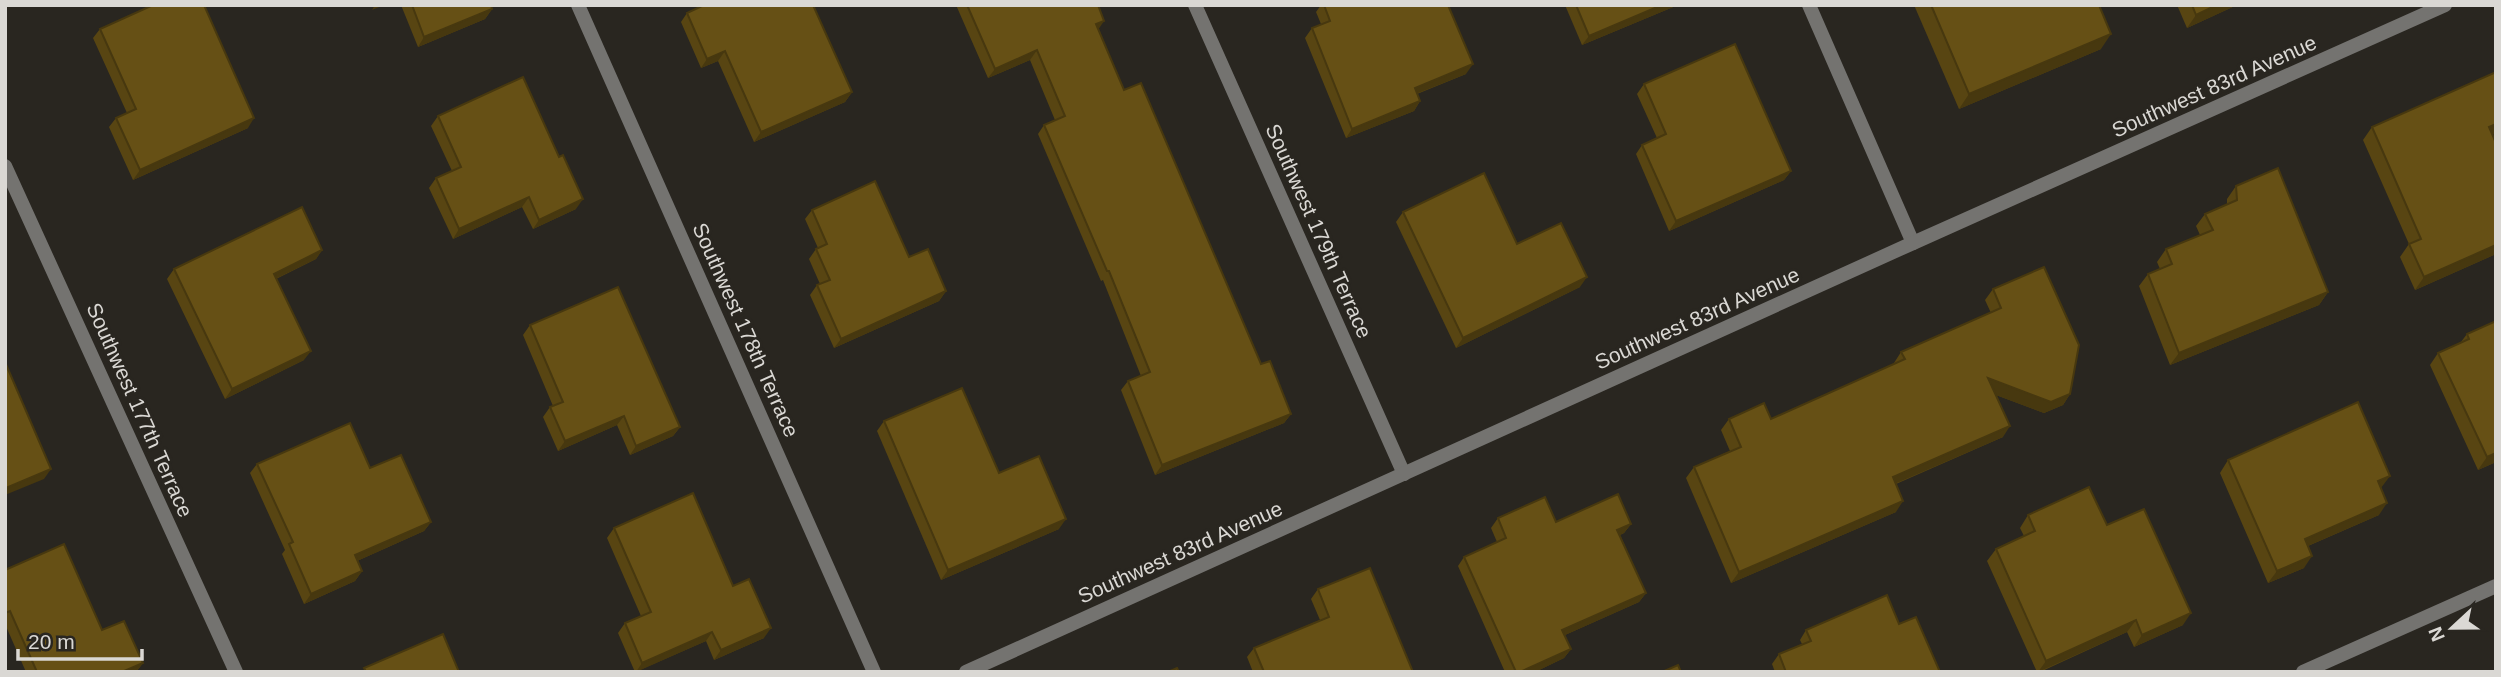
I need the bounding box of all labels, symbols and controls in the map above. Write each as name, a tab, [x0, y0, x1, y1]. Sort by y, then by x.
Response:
street label: Southwest 83rd Avenue	[2108, 30, 2320, 142]
street label: Southwest 179th Terrace	[1261, 120, 1377, 342]
street label: Southwest 178th Terrace	[688, 219, 804, 441]
street label: Southwest 83rd Avenue	[1591, 262, 1803, 374]
street label: Southwest 177th Terrace	[82, 299, 198, 521]
street label: Southwest 83rd Avenue	[1074, 496, 1286, 608]
north arrow	[2417, 593, 2487, 663]
scale bar	[18, 618, 142, 662]
text: N	[2424, 624, 2449, 644]
text: 20 m	[28, 630, 75, 653]

